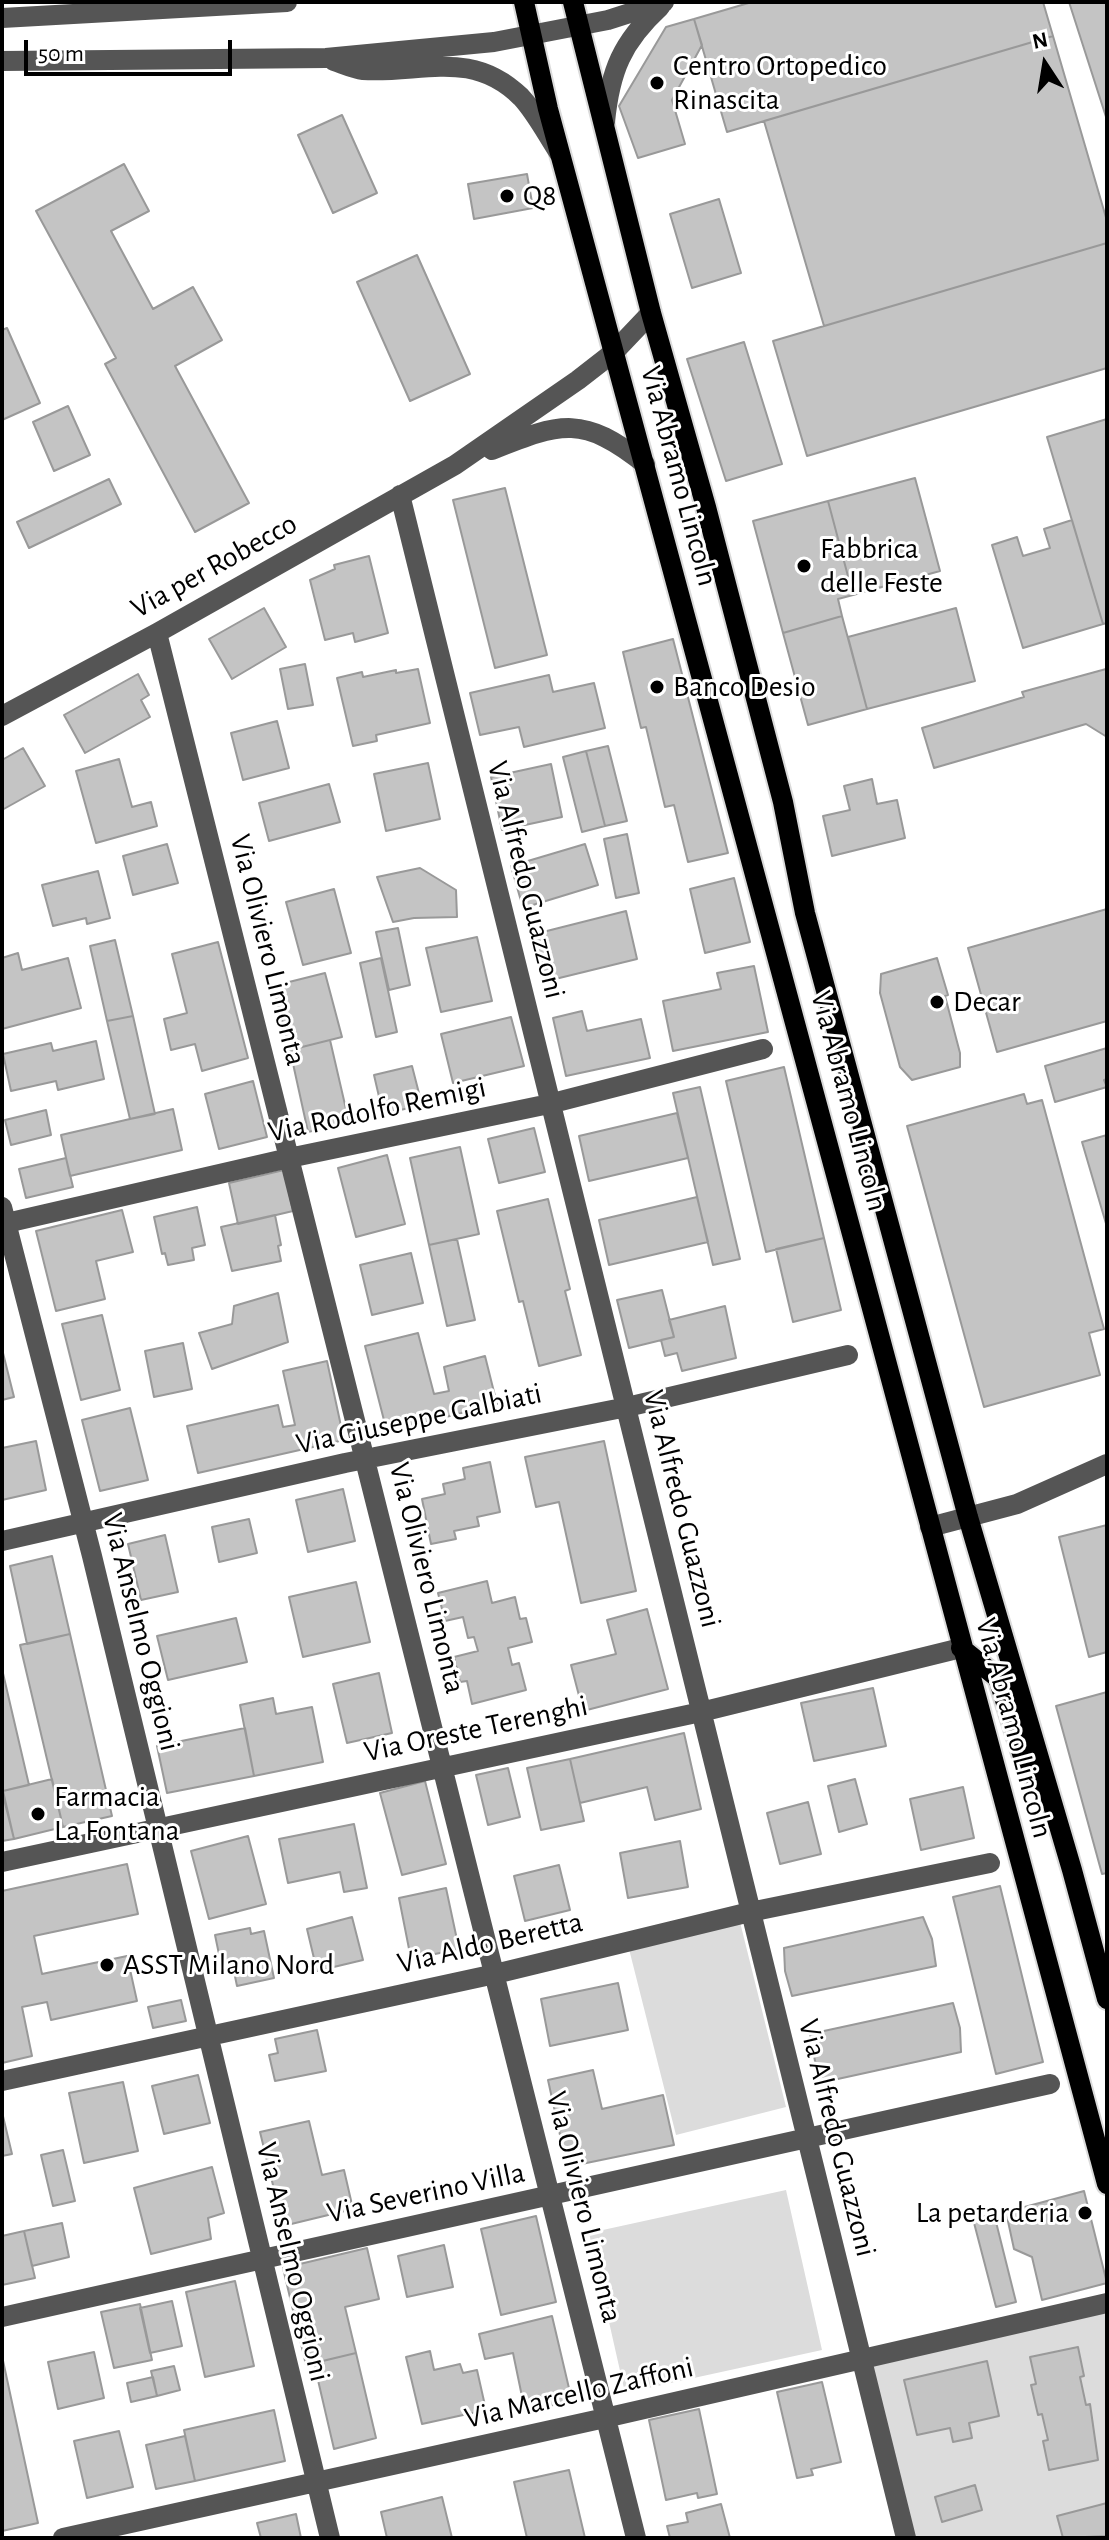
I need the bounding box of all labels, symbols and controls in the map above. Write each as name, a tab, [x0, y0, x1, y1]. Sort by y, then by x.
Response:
scale bar	[28, 24, 236, 74]
north arrow	[1005, 24, 1085, 104]
text: N	[1030, 28, 1050, 53]
text: 50 m	[38, 42, 84, 66]
place label: Centro Ortopedico Rinascita	[673, 48, 887, 118]
marker: Centro Ortopedico Rinascita	[648, 74, 666, 92]
place label: Q8	[523, 178, 556, 214]
marker: Q8	[498, 187, 516, 205]
street label: Via Abramo Lincoln	[632, 362, 726, 590]
street label: Via per Robecco	[125, 506, 303, 626]
place label: Fabbrica delle Feste	[820, 531, 943, 602]
marker: Fabbrica delle Feste	[795, 557, 813, 575]
place label: Banco Desio	[673, 669, 816, 705]
marker: Banco Desio	[648, 678, 666, 696]
street label: Via Alfredo Guazzoni	[479, 757, 573, 1003]
street label: Via Oliviero Limonta	[222, 831, 314, 1069]
place label: Decar	[953, 984, 1021, 1020]
street label: Via Abramo Lincoln	[802, 987, 896, 1215]
marker: Decar	[928, 993, 946, 1011]
street label: Via Rodolfo Remigi	[265, 1069, 489, 1151]
street label: Via Giuseppe Galbiati	[293, 1375, 545, 1463]
street label: Via Alfredo Guazzoni	[635, 1386, 729, 1632]
street label: Via Oliviero Limonta	[381, 1459, 473, 1697]
street label: Via Anselmo Oggioni	[94, 1509, 188, 1755]
street label: Via Abramo Lincoln	[967, 1614, 1061, 1842]
street label: Via Oreste Terenghi	[361, 1688, 591, 1770]
place label: Farmacia La Fontana	[54, 1779, 180, 1850]
marker: Farmacia La Fontana	[29, 1805, 47, 1823]
street label: Via Aldo Beretta	[394, 1904, 586, 1982]
place label: ASST Milano Nord	[123, 1947, 334, 1983]
marker: ASST Milano Nord	[98, 1956, 116, 1974]
street label: Via Alfredo Guazzoni	[790, 2015, 884, 2261]
street label: Via Oliviero Limonta	[538, 2088, 630, 2326]
street label: Via Anselmo Oggioni	[248, 2139, 338, 2385]
street label: Via Severino Villa	[324, 2154, 528, 2232]
place label: La petarderia	[916, 2195, 1069, 2231]
marker: La petarderia	[1076, 2204, 1094, 2222]
street label: Via Marcello Zaffoni	[461, 2349, 697, 2437]

